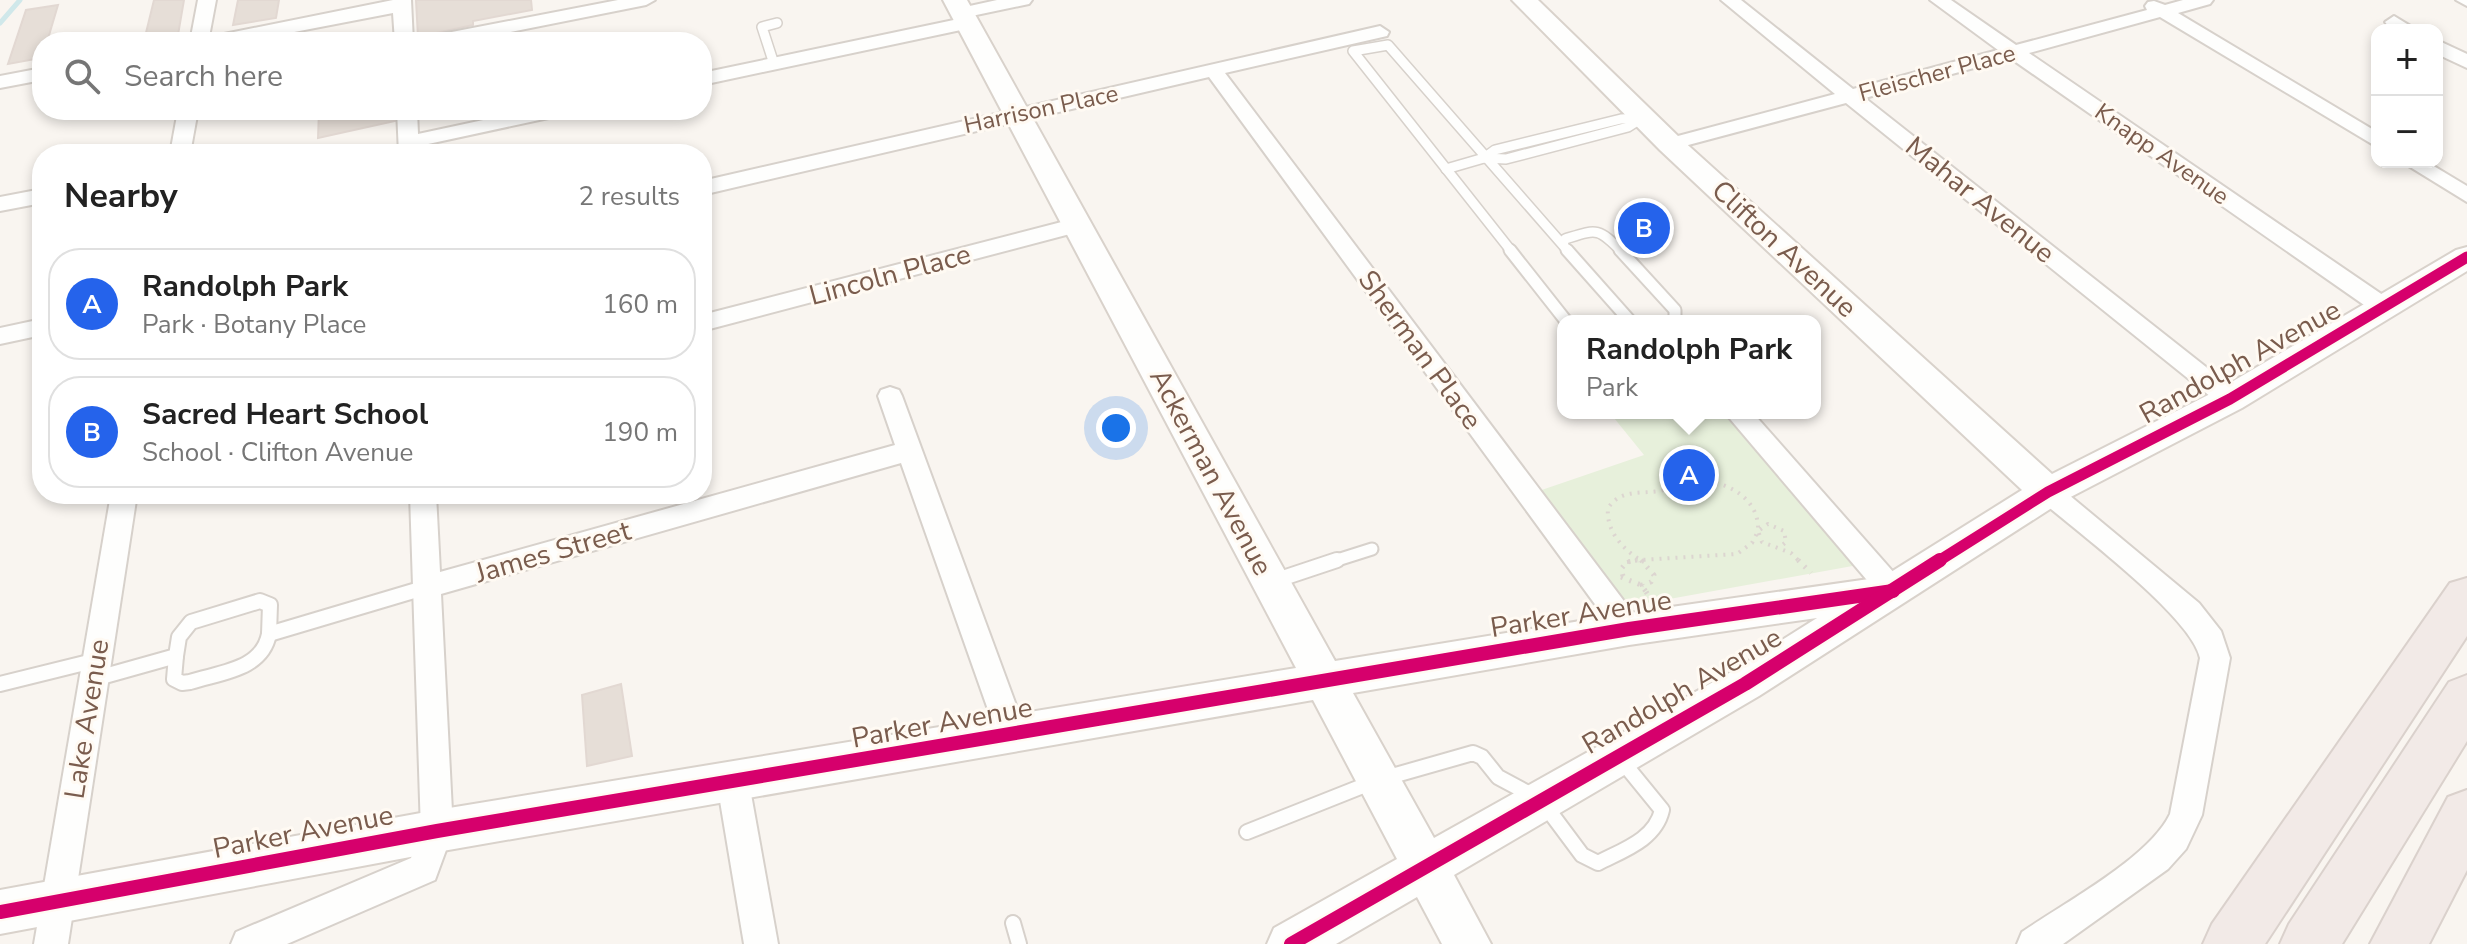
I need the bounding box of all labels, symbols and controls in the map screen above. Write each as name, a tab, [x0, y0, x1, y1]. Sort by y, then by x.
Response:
map controls	[2371, 24, 2443, 168]
button: +	[2371, 24, 2443, 96]
search box	[32, 32, 712, 120]
street label: Fleischer Place	[1855, 37, 2019, 109]
icon: search	[60, 54, 104, 98]
text: Search here	[124, 56, 283, 97]
street label: Harrison Place	[961, 77, 1121, 141]
street label: Knapp Avenue	[2088, 96, 2236, 212]
button: −	[2371, 96, 2443, 168]
street label: Mahar Avenue	[1897, 128, 2063, 272]
street label: Clifton Avenue	[1703, 172, 1865, 326]
text: Nearby	[64, 173, 178, 219]
text: 2 results	[579, 179, 680, 214]
pin: B	[1618, 198, 1670, 258]
street label: Lincoln Place	[805, 235, 975, 315]
street label: Sherman Place	[1349, 263, 1491, 437]
text: Randolph Park	[142, 266, 348, 307]
text: A	[82, 287, 102, 322]
text: 160 m	[602, 287, 678, 322]
street label: Randolph Avenue	[2133, 291, 2347, 433]
text: Park · Botany Place	[142, 307, 366, 342]
popup	[1557, 315, 1821, 419]
text: Randolph Park	[1586, 329, 1792, 370]
street label: Ackerman Avenue	[1140, 362, 1282, 582]
text: Park	[1586, 370, 1638, 405]
text: Sacred Heart School	[142, 394, 428, 435]
your location	[1096, 408, 1136, 448]
text: B	[83, 415, 101, 450]
text: 190 m	[602, 415, 678, 450]
text: School · Clifton Avenue	[142, 435, 413, 470]
pin: A	[1663, 445, 1715, 505]
street label: James Street	[470, 512, 635, 593]
street label: Parker Avenue	[1488, 581, 1674, 647]
street label: Randolph Avenue	[1575, 618, 1789, 764]
street label: Lake Avenue	[56, 636, 118, 802]
street label: Parker Avenue	[849, 688, 1035, 758]
street label: Parker Avenue	[210, 796, 396, 868]

